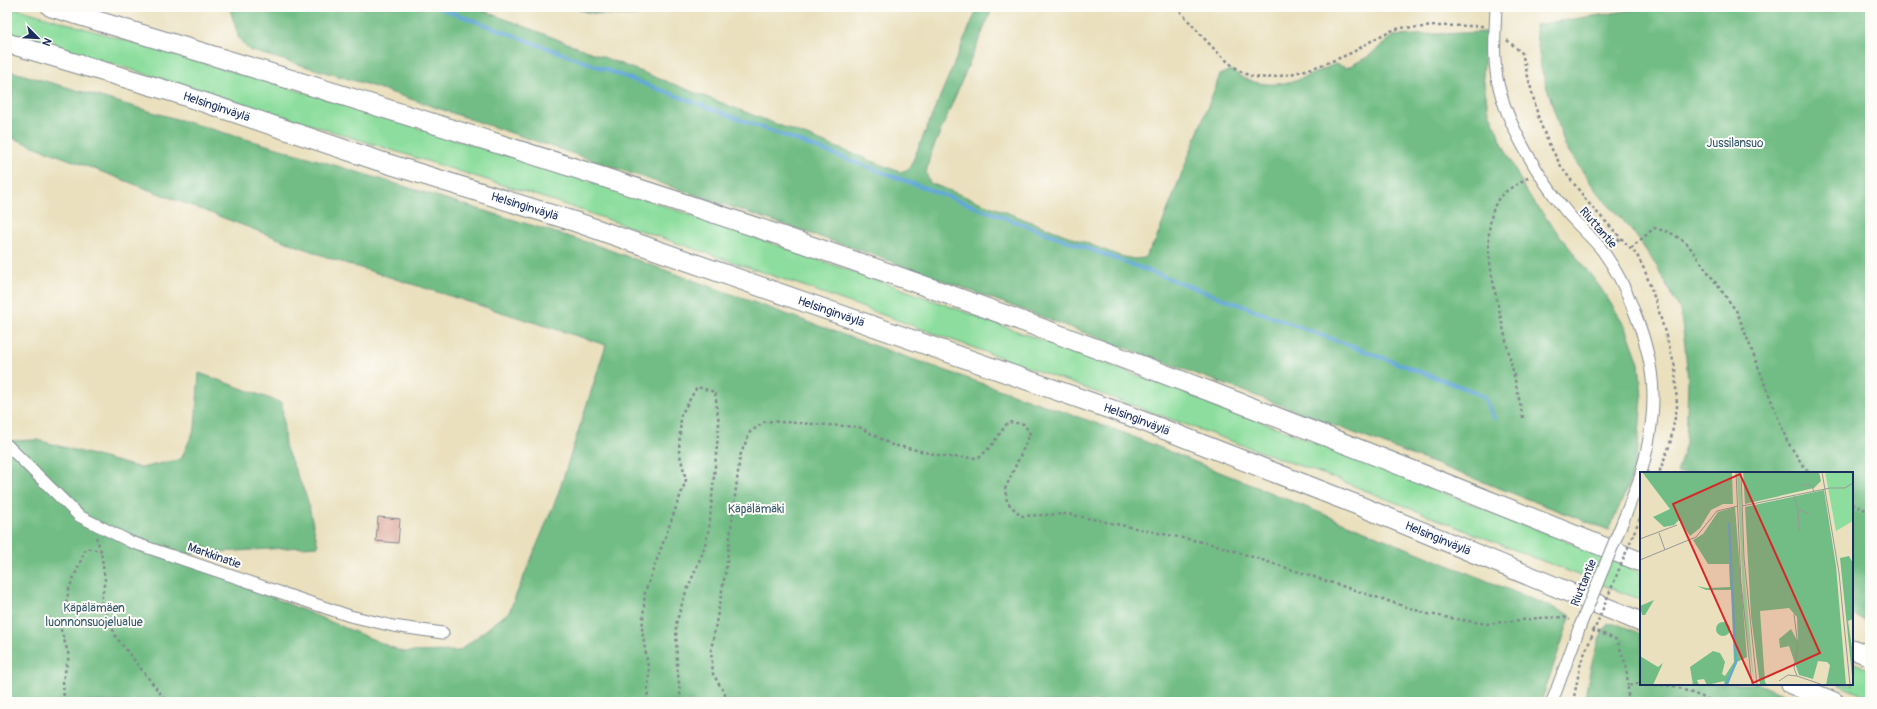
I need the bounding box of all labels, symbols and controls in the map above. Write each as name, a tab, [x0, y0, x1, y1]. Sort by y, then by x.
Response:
north arrow	[18, 18, 58, 58]
text: N	[39, 36, 54, 48]
street label: Helsinginväylä	[181, 88, 252, 125]
park label: Jussilansuo	[1707, 136, 1764, 151]
street label: Helsinginväylä	[489, 189, 561, 224]
street label: Riuttantie	[1576, 204, 1620, 252]
street label: Helsinginväylä	[796, 293, 867, 330]
street label: Helsinginväylä	[1102, 400, 1172, 439]
inset map	[1640, 472, 1853, 685]
park label: Käpälämäki	[728, 502, 784, 517]
street label: Helsinginväylä	[1403, 518, 1473, 559]
street label: Markkinatie	[185, 540, 243, 572]
street label: Riuttantie	[1568, 557, 1600, 609]
park label: Käpälämäen luonnonsuojelualue	[45, 601, 143, 630]

